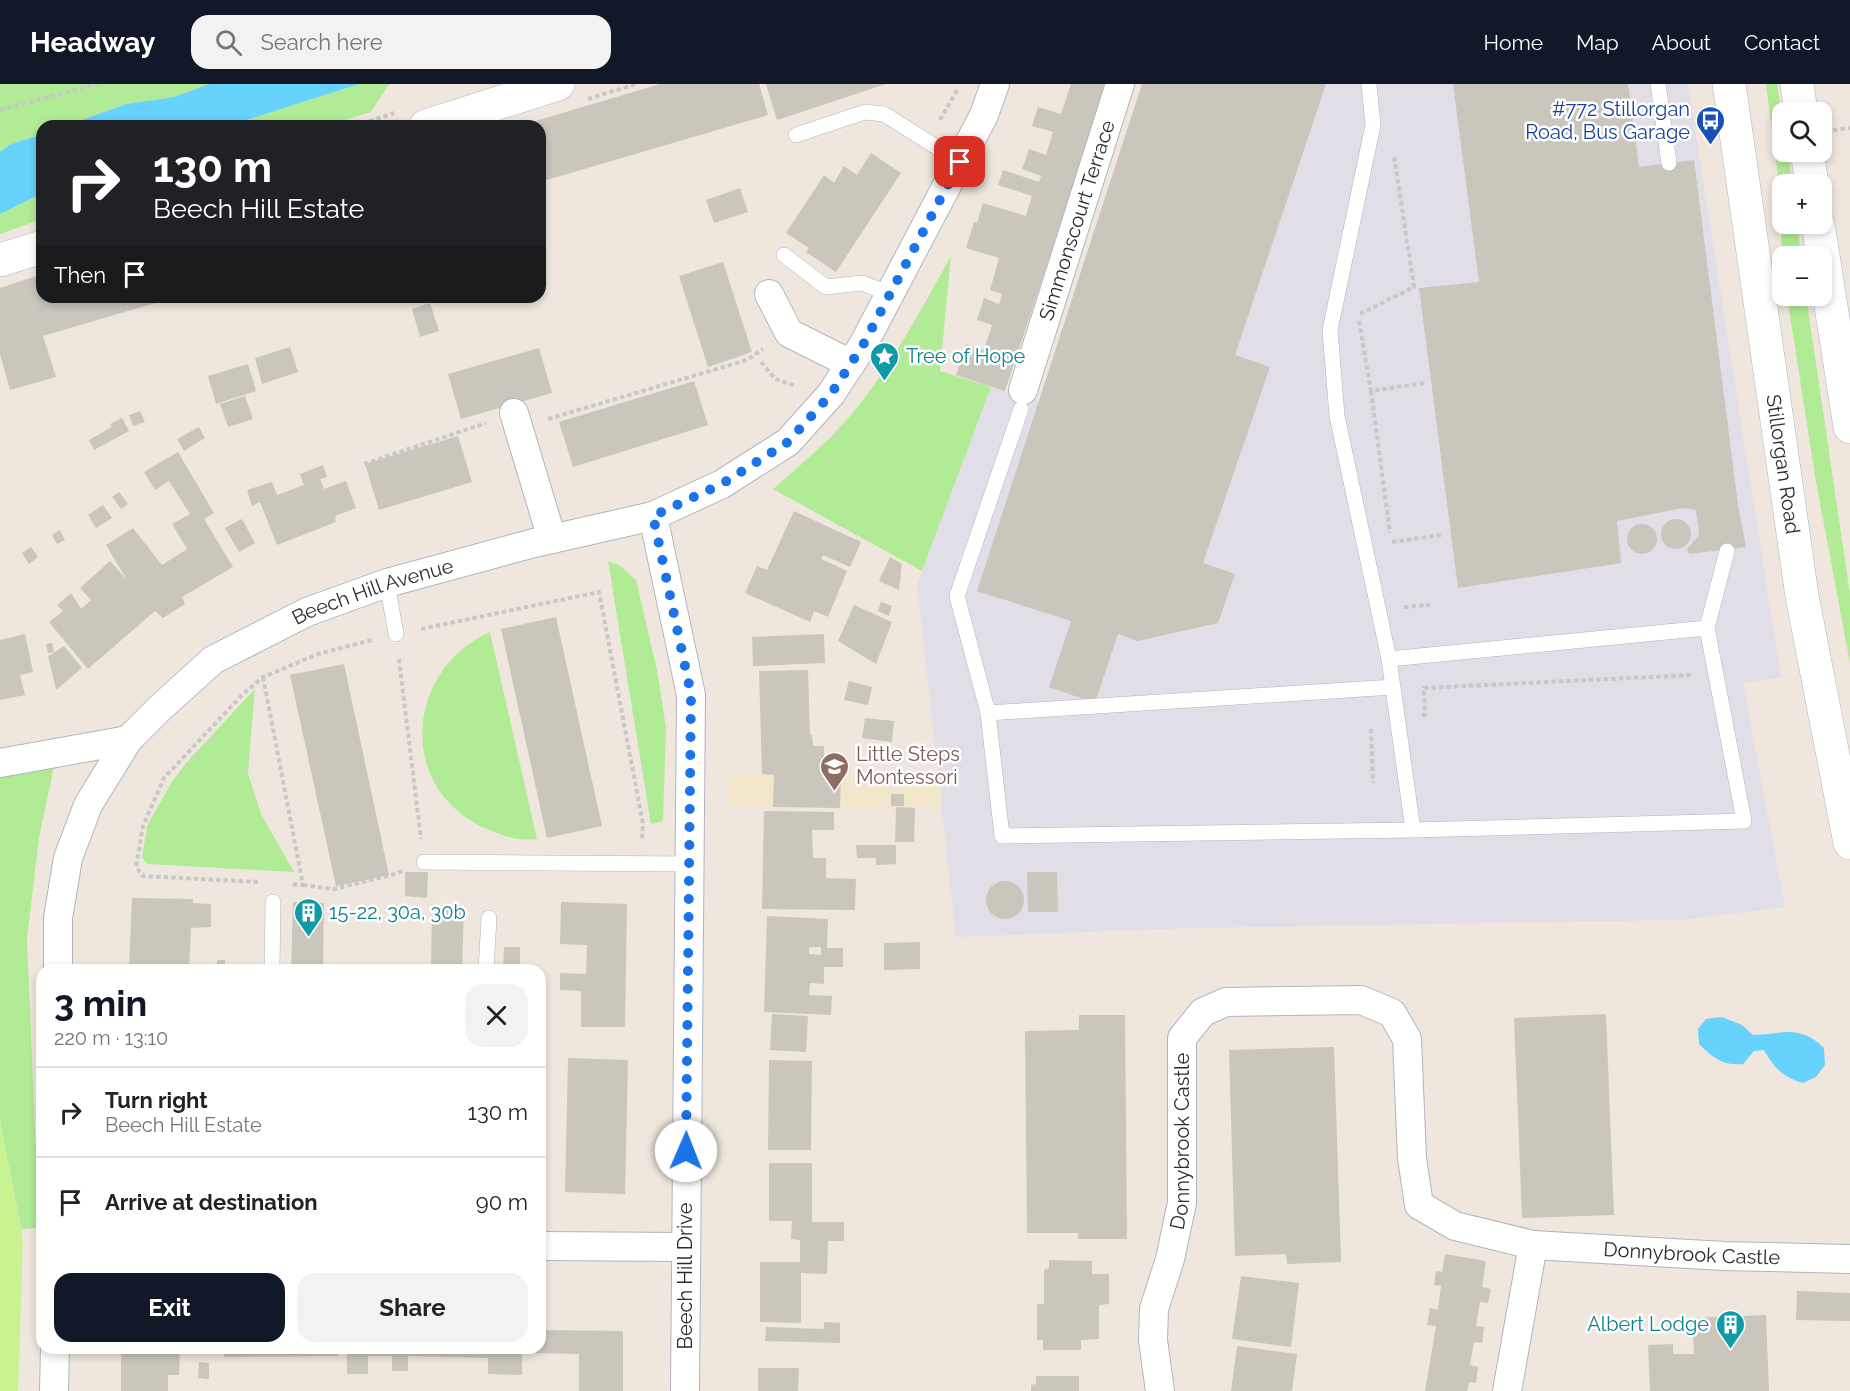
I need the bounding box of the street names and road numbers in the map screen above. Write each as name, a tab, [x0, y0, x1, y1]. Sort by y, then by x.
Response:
street label: Simmonscourt Terrace	[1034, 117, 1120, 323]
street label: Stillorgan Road	[1761, 393, 1805, 535]
street label: Beech Hill Avenue	[288, 553, 456, 630]
street label: Donnybrook Castle	[1165, 1053, 1194, 1232]
street label: Beech Hill Drive	[673, 1202, 697, 1349]
street label: Donnybrook Castle	[1603, 1237, 1781, 1269]

